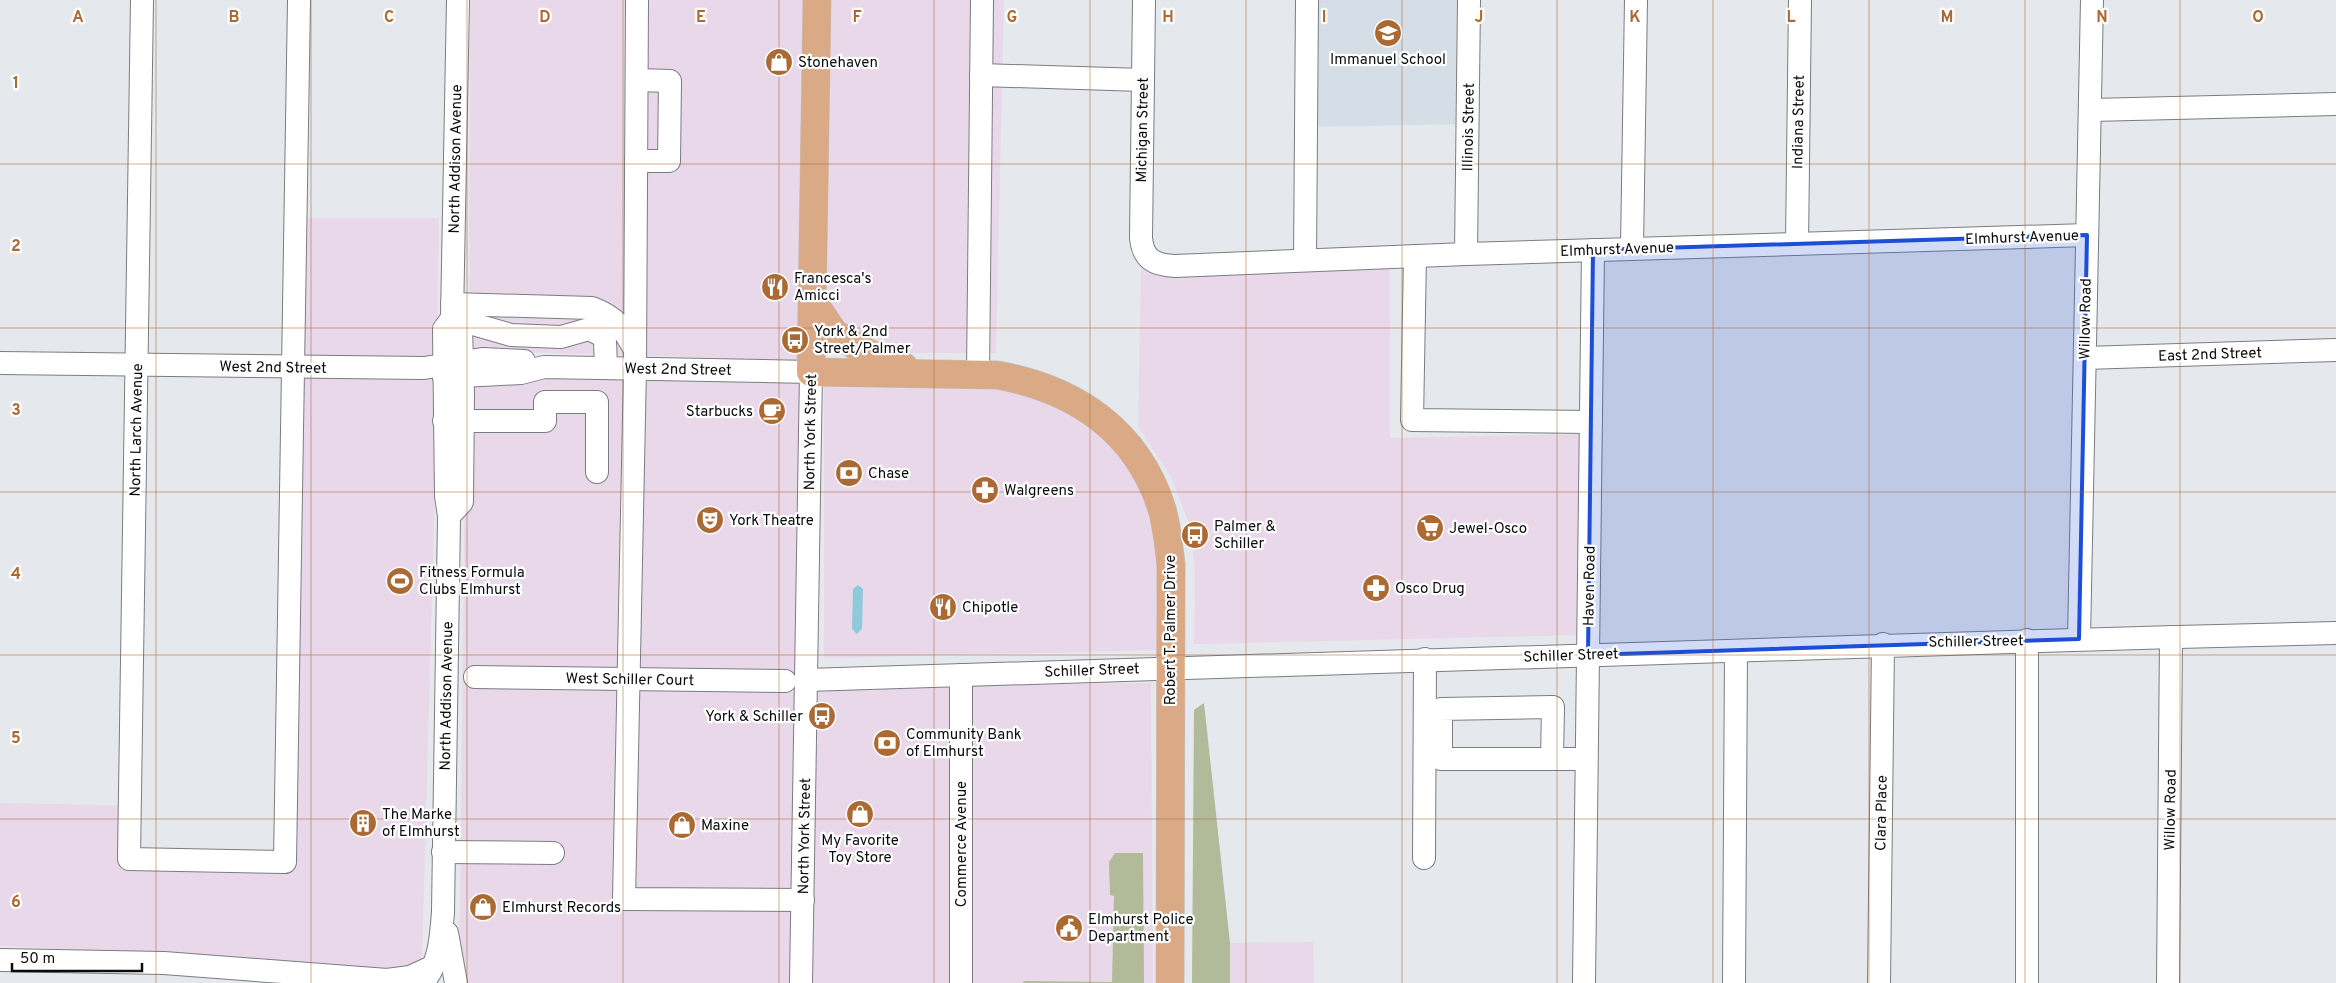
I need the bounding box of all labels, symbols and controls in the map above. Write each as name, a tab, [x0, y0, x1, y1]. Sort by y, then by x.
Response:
text: A	[72, 8, 84, 28]
text: B	[228, 8, 240, 28]
text: C	[384, 8, 394, 28]
text: D	[539, 8, 551, 28]
text: E	[696, 8, 706, 28]
text: F	[852, 8, 862, 28]
text: G	[1007, 8, 1017, 28]
text: H	[1162, 8, 1174, 28]
text: I	[1322, 8, 1326, 28]
text: J	[1475, 8, 1483, 28]
text: K	[1629, 8, 1641, 28]
text: L	[1786, 8, 1796, 28]
text: M	[1941, 8, 1953, 28]
text: N	[2096, 8, 2108, 28]
text: O	[2252, 8, 2264, 28]
school or university icon: Immanuel School	[1373, 18, 1403, 48]
shop icon: Stonehaven	[764, 47, 794, 77]
place label: Immanuel School	[1330, 51, 1446, 70]
place label: Stonehaven	[798, 54, 878, 73]
text: 1	[13, 74, 19, 94]
street label: Indiana Street	[1789, 75, 1810, 169]
street label: Michigan Street	[1133, 77, 1154, 183]
street label: Illinois Street	[1459, 83, 1480, 171]
street label: North Addison Avenue	[446, 84, 467, 234]
street label: Elmhurst Avenue	[1965, 227, 2079, 250]
text: 2	[11, 237, 21, 257]
street label: Elmhurst Avenue	[1560, 239, 1674, 262]
place label: Francesca's Amicci	[794, 270, 872, 306]
restaurant icon: Francesca's Amicci	[760, 272, 790, 302]
street label: Willow Road	[2076, 278, 2097, 360]
place label: York & 2nd Street/Palmer	[814, 323, 911, 359]
bus stop icon: York & 2nd Street/Palmer	[780, 325, 810, 355]
street label: East 2nd Street	[2158, 344, 2262, 367]
street label: West 2nd Street	[219, 358, 327, 379]
street label: West 2nd Street	[624, 360, 732, 381]
street label: North Larch Avenue	[127, 363, 148, 497]
street label: North York Street	[801, 373, 822, 491]
cafe icon: Starbucks	[757, 396, 787, 426]
text: 3	[11, 401, 21, 421]
place label: Starbucks	[686, 403, 753, 422]
bank icon: Chase	[834, 458, 864, 488]
place label: Chase	[868, 465, 909, 484]
pharmacy icon: Walgreens	[970, 475, 1000, 505]
place label: Walgreens	[1004, 482, 1074, 501]
theatre icon: York Theatre	[695, 505, 725, 535]
place label: York Theatre	[729, 512, 814, 531]
supermarket icon: Jewel-Osco	[1415, 513, 1445, 543]
place label: Palmer & Schiller	[1214, 518, 1276, 554]
bus stop icon: Palmer & Schiller	[1180, 520, 1210, 550]
place label: Jewel-Osco	[1449, 520, 1527, 539]
street label: Haven Road	[1580, 546, 1601, 626]
street label: Robert T. Palmer Drive	[1162, 555, 1181, 705]
place label: Fitness Formula Clubs Elmhurst	[419, 564, 525, 600]
text: 4	[11, 565, 21, 585]
sports icon: Fitness Formula Clubs Elmhurst	[385, 566, 415, 596]
pharmacy icon: Osco Drug	[1361, 573, 1391, 603]
place label: Osco Drug	[1395, 580, 1465, 599]
restaurant icon: Chipotle	[928, 592, 958, 622]
place label: Chipotle	[962, 599, 1018, 618]
street label: North Addison Avenue	[437, 621, 458, 771]
street label: Schiller Street	[1928, 632, 2024, 653]
street label: Schiller Street	[1523, 645, 1619, 668]
street label: Schiller Street	[1044, 660, 1140, 683]
street label: West Schiller Court	[565, 670, 694, 691]
bus stop icon: York & Schiller	[807, 701, 837, 731]
place label: York & Schiller	[705, 708, 803, 727]
place label: Community Bank of Elmhurst	[906, 726, 1022, 762]
bank icon: Community Bank of Elmhurst	[872, 728, 902, 758]
text: 5	[11, 729, 21, 749]
street label: Willow Road	[2161, 769, 2182, 851]
street label: Clara Place	[1872, 775, 1893, 851]
street label: North York Street	[795, 777, 816, 895]
street label: Commerce Avenue	[953, 781, 972, 907]
shop icon: My Favorite Toy Store	[845, 799, 875, 829]
place label: The Marke of Elmhurst	[382, 806, 460, 842]
building icon: The Marke of Elmhurst	[348, 808, 378, 838]
shop icon: Maxine	[667, 810, 697, 840]
place label: Maxine	[701, 817, 749, 836]
place label: My Favorite Toy Store	[821, 832, 899, 868]
shop icon: Elmhurst Records	[468, 892, 498, 922]
text: 6	[11, 893, 21, 913]
place label: Elmhurst Records	[502, 899, 621, 918]
place label: Elmhurst Police Department	[1088, 911, 1194, 947]
public building icon: Elmhurst Police Department	[1054, 913, 1084, 943]
scale bar	[12, 940, 142, 972]
text: 50 m	[20, 950, 55, 969]

